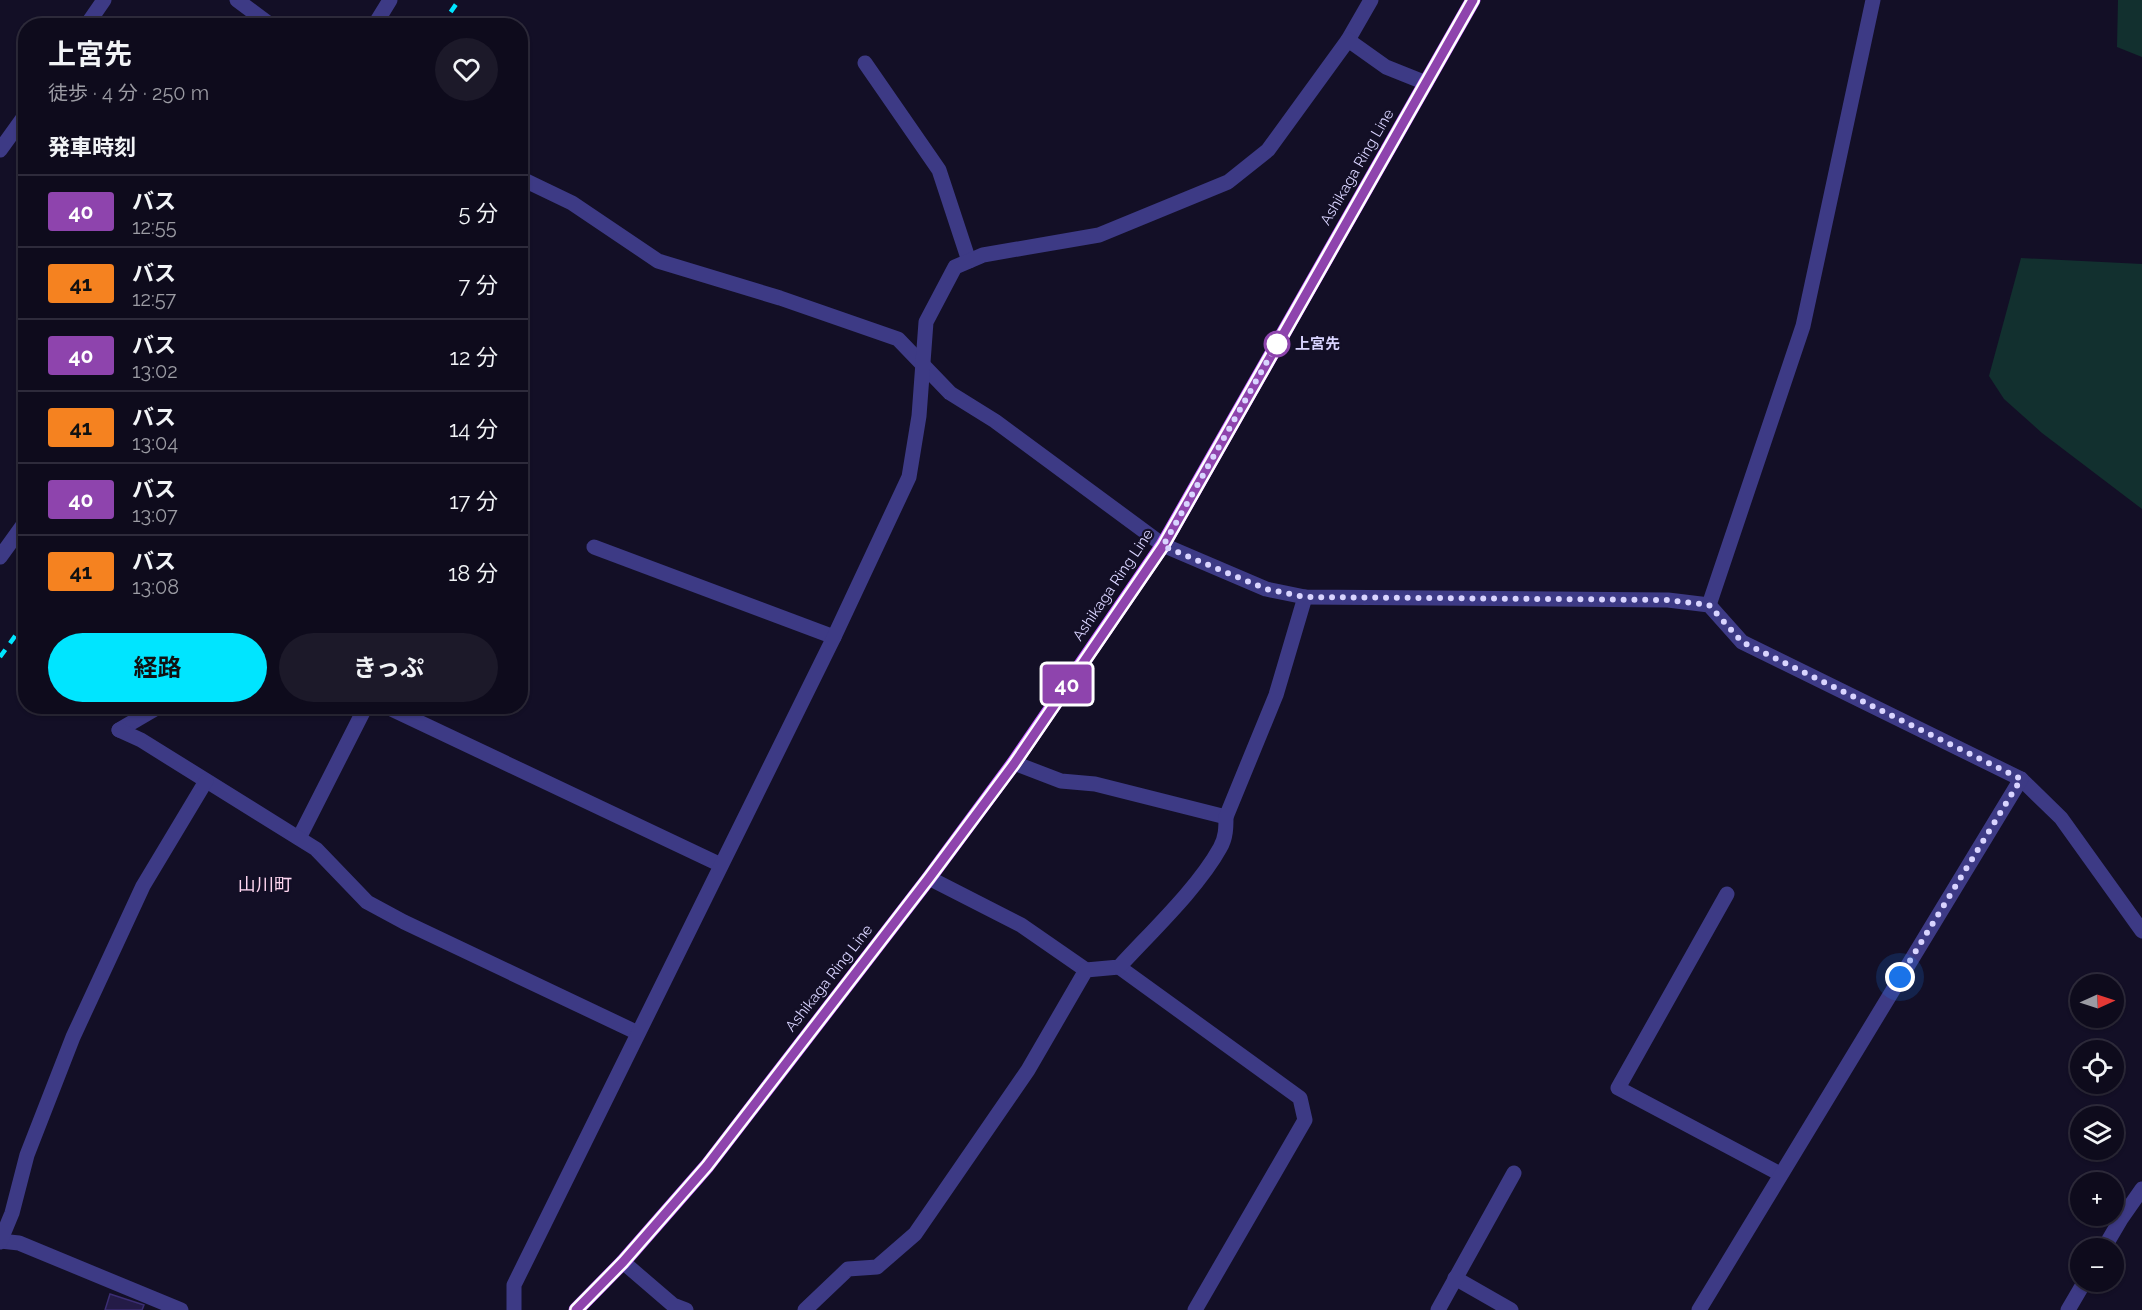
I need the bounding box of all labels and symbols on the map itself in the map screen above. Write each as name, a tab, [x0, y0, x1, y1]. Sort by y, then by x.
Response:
street label: Ashikaga Ring Line	[1316, 106, 1398, 228]
marker: 上宮先	[1264, 331, 1290, 357]
place label: 上宮先	[1295, 335, 1340, 353]
street label: Ashikaga Ring Line	[1069, 525, 1157, 644]
line badge: 40	[1040, 664, 1094, 704]
district label: 山川町	[238, 874, 292, 895]
street label: Ashikaga Ring Line	[782, 921, 877, 1035]
your location	[1885, 962, 1915, 992]
north arrow	[2070, 974, 2124, 1028]

